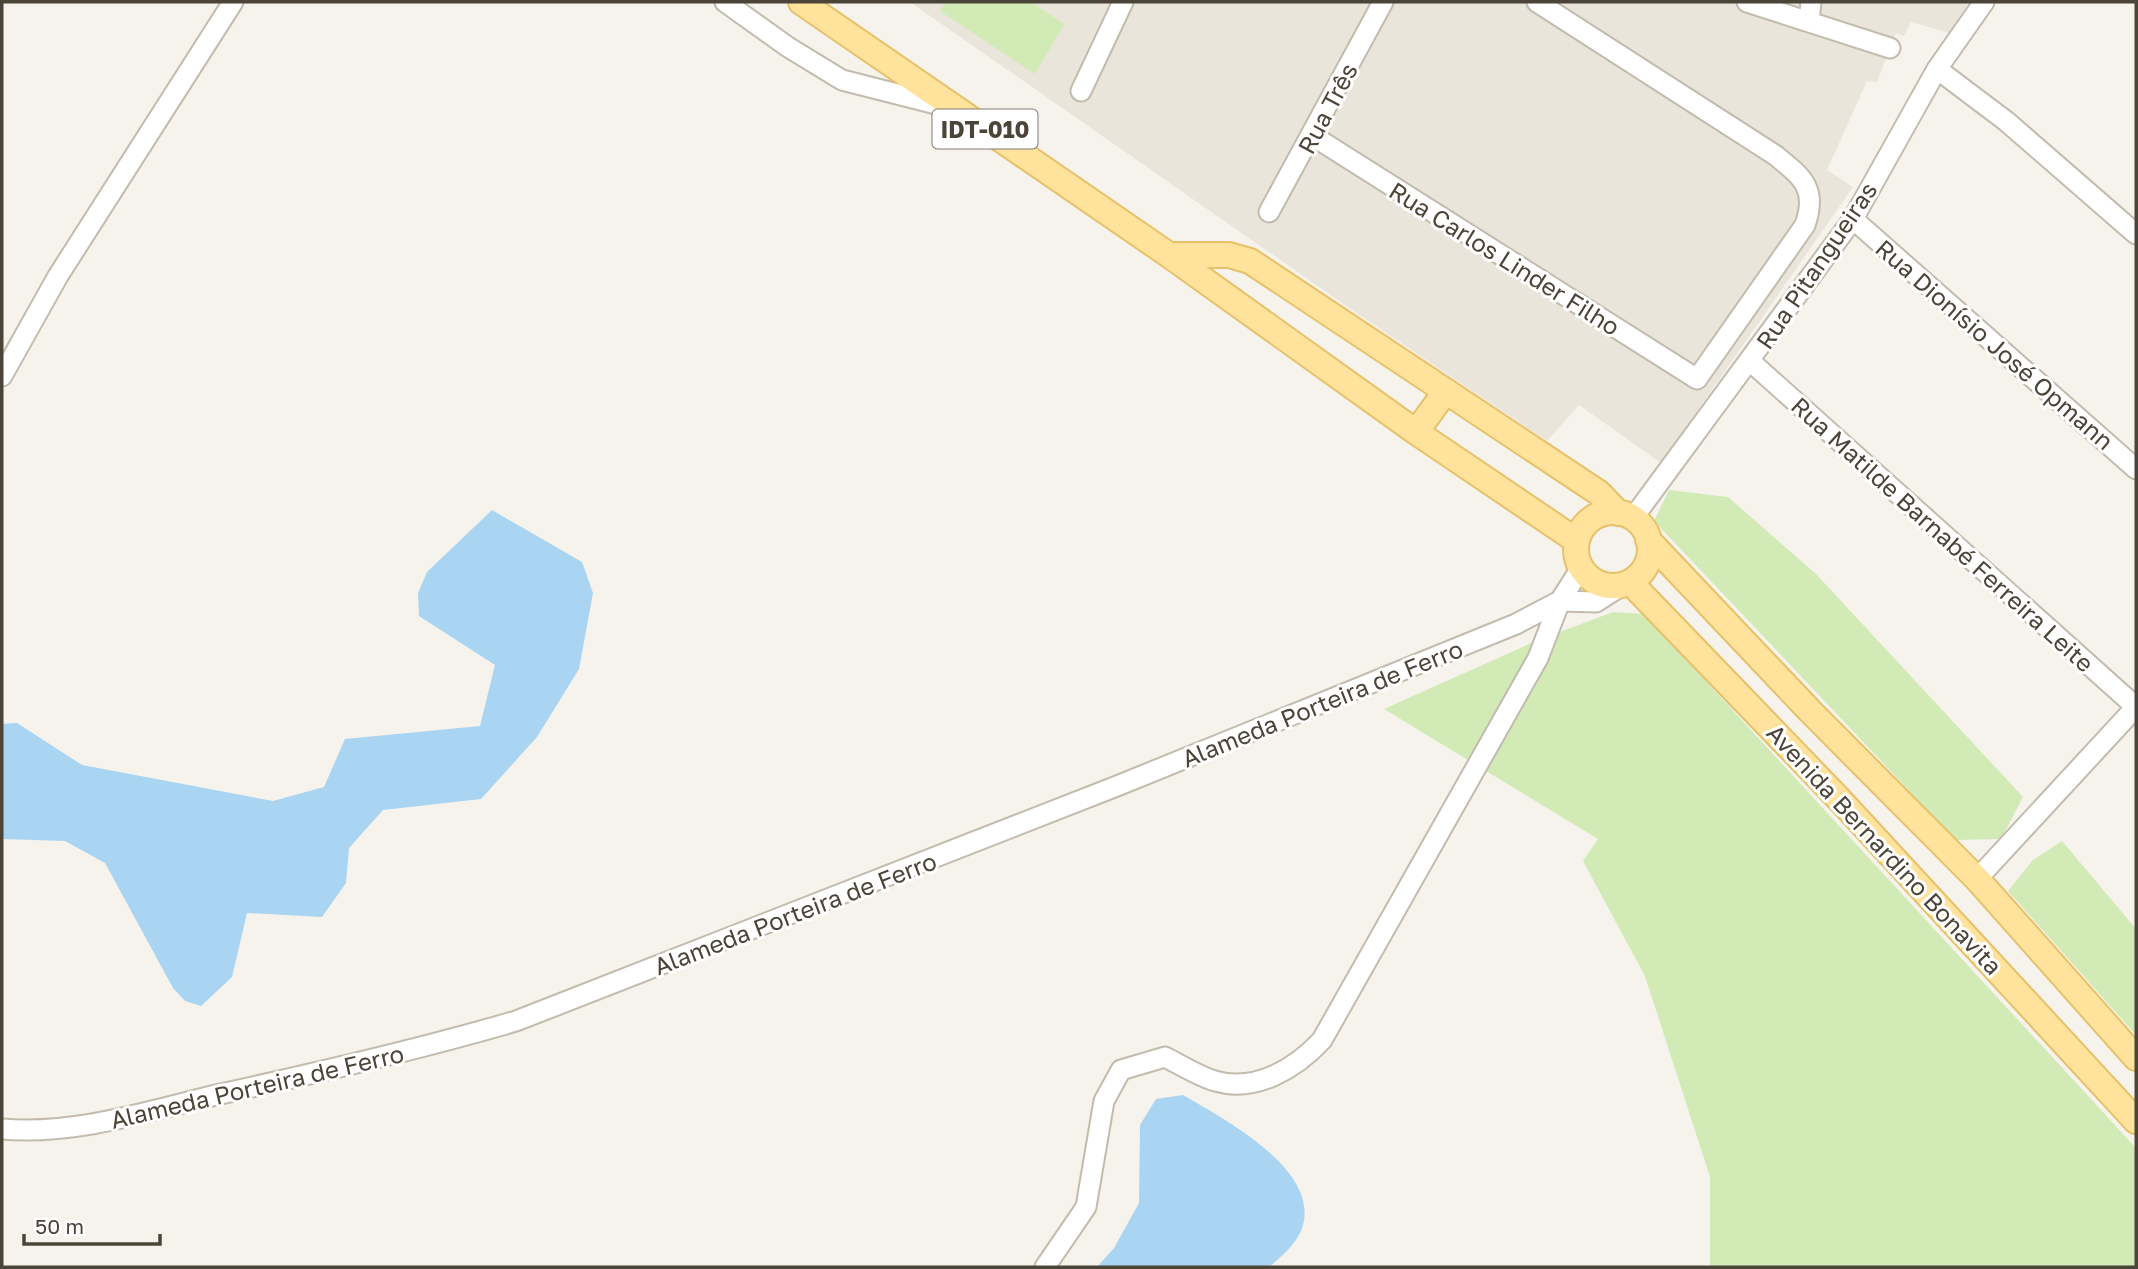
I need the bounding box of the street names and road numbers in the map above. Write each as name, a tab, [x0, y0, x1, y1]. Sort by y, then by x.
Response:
street label: Rua Três	[1291, 58, 1363, 158]
road number: IDT-010	[932, 110, 1038, 148]
street label: Rua Carlos Linder Filho	[1384, 175, 1626, 341]
street label: Rua Pitangueiras	[1749, 176, 1883, 354]
street label: Rua Dionísio José Opmann	[1870, 233, 2120, 455]
street label: Rua Matilde Barnabé Ferreira Leite	[1786, 390, 2100, 678]
street label: Alameda Porteira de Ferro	[1177, 633, 1467, 773]
street label: Avenida Bernardino Bonavita	[1761, 718, 2009, 980]
street label: Alameda Porteira de Ferro	[650, 846, 940, 980]
street label: Alameda Porteira de Ferro	[107, 1038, 407, 1134]

